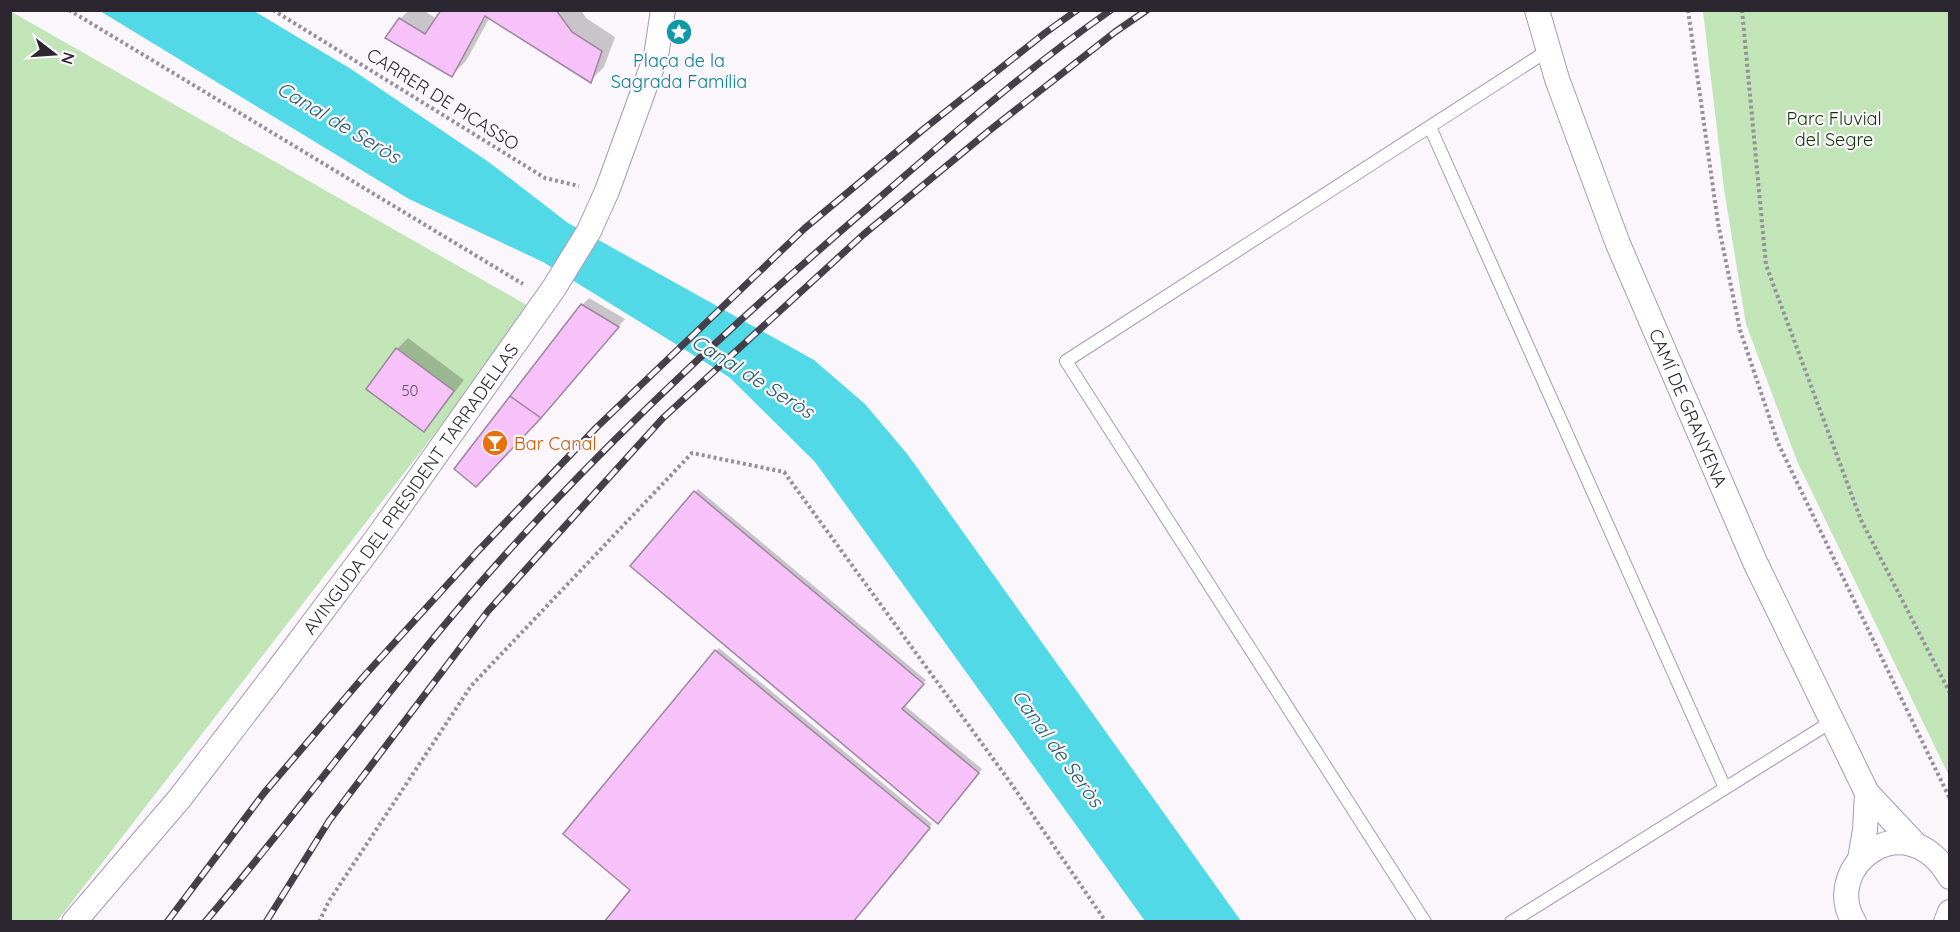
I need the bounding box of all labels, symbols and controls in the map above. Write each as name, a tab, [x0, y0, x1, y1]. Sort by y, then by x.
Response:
place icon: Plaça de la Sagrada Família	[664, 17, 694, 47]
north arrow	[24, 24, 84, 84]
street label: CARRER DE PICASSO	[363, 43, 523, 155]
place label: Plaça de la Sagrada Família	[611, 49, 747, 93]
text: N	[57, 50, 80, 67]
water label: Canal de Seròs	[273, 75, 407, 169]
park label: Parc Fluvial del Segre	[1786, 107, 1882, 151]
street label: CAMÍ DE GRANYENA	[1644, 325, 1733, 491]
water label: Canal de Seròs	[687, 328, 820, 424]
street label: AVINGUDA DEL PRESIDENT TARRADELLAS	[298, 338, 523, 639]
house number: 50	[401, 381, 419, 400]
bar icon: Bar Canal	[480, 428, 510, 458]
place label: Bar Canal	[514, 432, 597, 455]
water label: Canal de Seròs	[1007, 684, 1110, 813]

